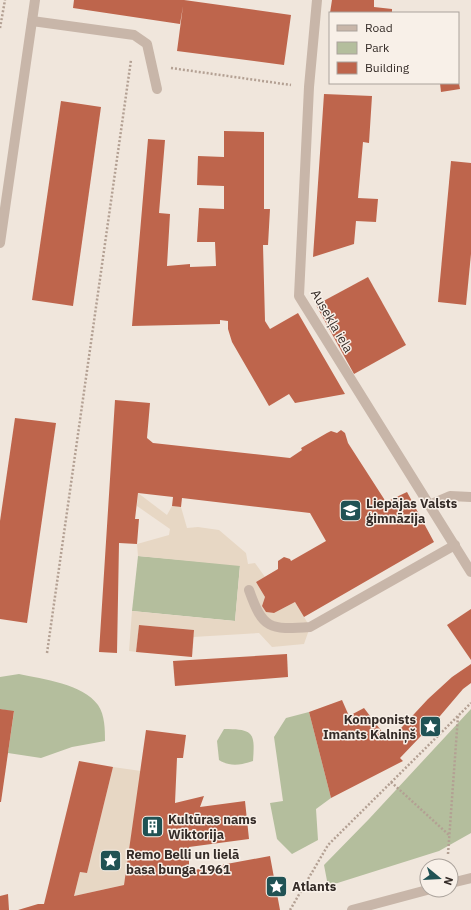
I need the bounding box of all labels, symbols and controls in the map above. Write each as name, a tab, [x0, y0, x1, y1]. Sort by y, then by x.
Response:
legend	[329, 12, 459, 84]
text: Road	[365, 20, 393, 35]
text: Park	[365, 40, 390, 55]
text: Building	[365, 60, 410, 75]
street label: Ausekļa iela	[307, 286, 357, 356]
place label: Liepājas Valsts ģimnāzija	[366, 495, 458, 527]
school or university icon: Liepājas Valsts ģimnāzija	[337, 497, 363, 523]
place label: Komponists Imants Kalniņš	[323, 711, 416, 743]
place icon: Komponists Imants Kalniņš	[418, 713, 444, 739]
place label: Kultūras nams Wiktorija	[168, 811, 257, 843]
building icon: Kultūras nams Wiktorija	[139, 813, 165, 839]
place label: Remo Belli un lielā basa bunga 1961	[126, 846, 239, 878]
place icon: Remo Belli un lielā basa bunga 1961	[97, 848, 123, 874]
north arrow	[419, 858, 459, 898]
place icon: Atlants	[263, 873, 289, 899]
text: N	[441, 875, 456, 887]
place label: Atlants	[292, 878, 337, 895]

